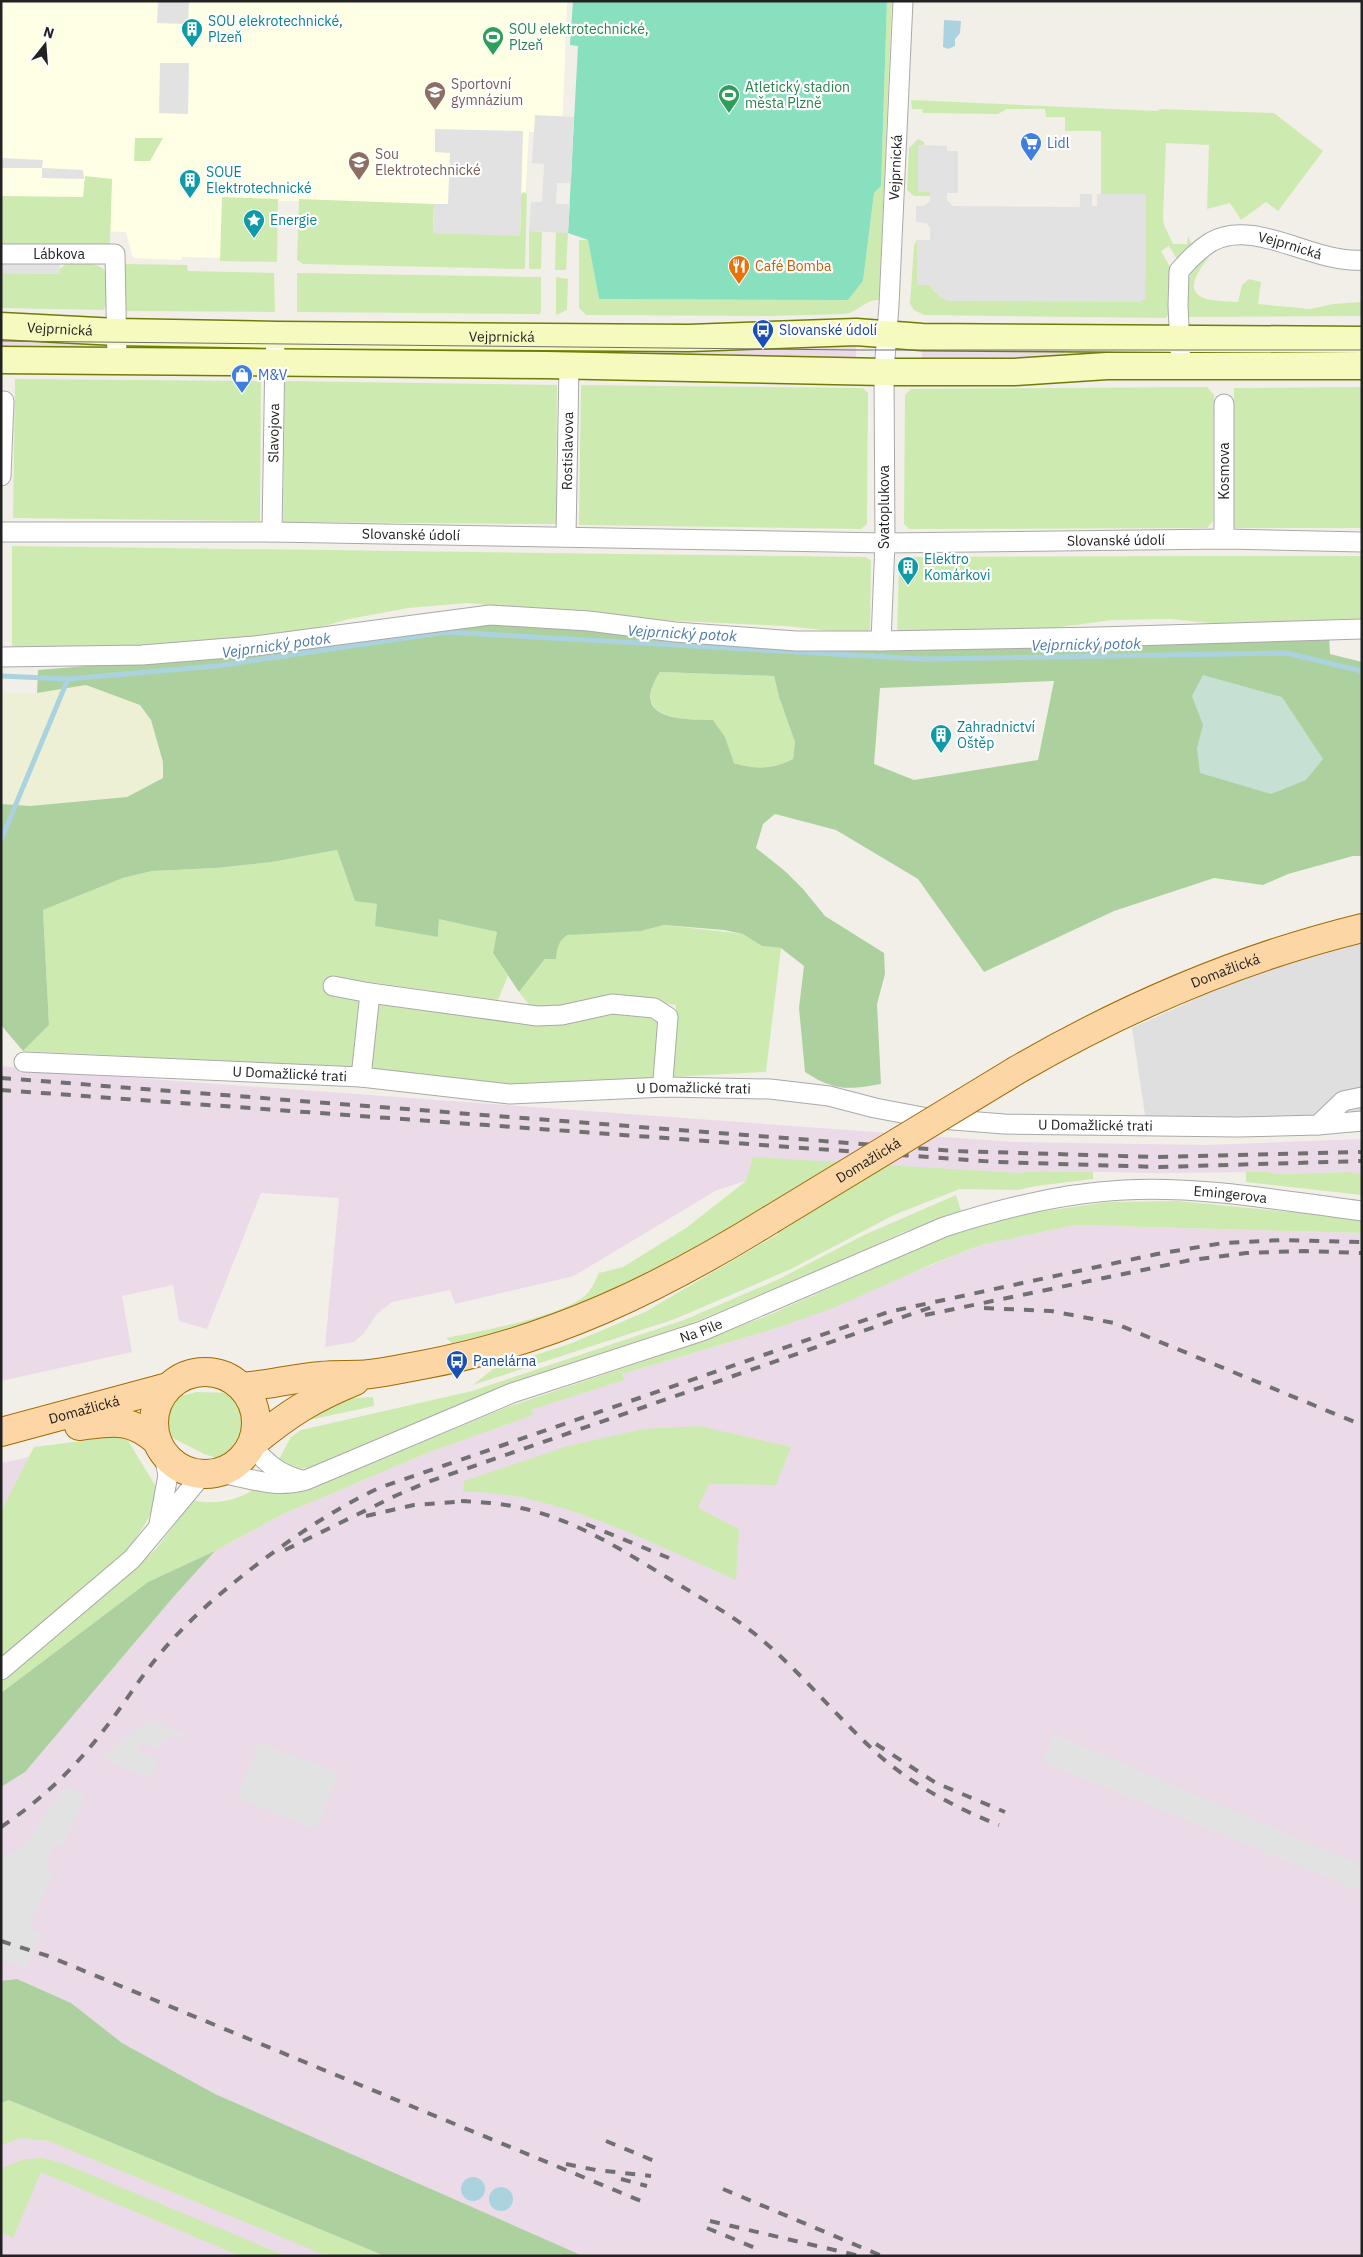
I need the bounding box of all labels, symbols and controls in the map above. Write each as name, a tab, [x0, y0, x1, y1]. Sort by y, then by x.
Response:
place label: SOU elekrotechnické, Plzeň	[208, 12, 343, 46]
building icon: SOU elekrotechnické, Plzeň	[180, 17, 204, 48]
north arrow	[20, 20, 70, 70]
place label: SOU elektrotechnické, Plzeň	[509, 20, 648, 54]
text: N	[41, 22, 56, 43]
sports icon: SOU elektrotechnické, Plzeň	[481, 25, 505, 56]
place label: Sportovní gymnázium	[451, 75, 523, 109]
place label: Atletický stadion města Plzně	[745, 78, 850, 112]
school or university icon: Sportovní gymnázium	[423, 80, 447, 111]
sports icon: Atletický stadion města Plzně	[717, 83, 741, 114]
supermarket icon: Lidl	[1019, 131, 1043, 162]
street label: Vejprnická	[885, 134, 906, 201]
place label: Lidl	[1047, 134, 1070, 152]
place label: Sou Elektrotechnické	[375, 145, 481, 179]
school or university icon: Sou Elektrotechnické	[347, 150, 371, 181]
place label: SOUE Elektrotechnické	[206, 163, 312, 197]
building icon: SOUE Elektrotechnické	[178, 168, 202, 199]
place icon: Energie	[242, 208, 266, 239]
place label: Energie	[270, 211, 318, 229]
street label: Vejprnická	[1256, 228, 1325, 263]
street label: Lábkova	[33, 245, 85, 263]
restaurant icon: Café Bomba	[727, 254, 751, 285]
place label: Café Bomba	[755, 257, 832, 275]
street label: Vejprnická	[27, 318, 94, 340]
bus stop icon: Slovanské údolí	[751, 318, 775, 349]
place label: Slovanské údolí	[779, 321, 878, 339]
street label: Vejprnická	[469, 327, 535, 346]
shop icon: M&V	[230, 363, 254, 394]
place label: M&V	[258, 366, 288, 384]
street label: Slavojova	[264, 403, 283, 463]
street label: Rostislavova	[558, 411, 577, 490]
street label: Kosmova	[1215, 442, 1233, 500]
street label: Svatoplukova	[875, 464, 893, 549]
street label: Slovanské údolí	[362, 525, 461, 544]
street label: Slovanské údolí	[1067, 531, 1166, 550]
place label: Elektro Komárkovi	[924, 550, 990, 584]
building icon: Elektro Komárkovi	[896, 555, 920, 586]
water label: Vejprnický potok	[627, 621, 738, 645]
water label: Vejprnický potok	[220, 628, 332, 662]
water label: Vejprnický potok	[1031, 634, 1141, 654]
place label: Zahradnictví Oštěp	[957, 718, 1036, 752]
building icon: Zahradnictví Oštěp	[929, 723, 953, 754]
street label: Domažlická	[1188, 949, 1263, 992]
street label: U Domažlické trati	[232, 1062, 347, 1085]
street label: U Domažlické trati	[636, 1078, 751, 1098]
street label: U Domažlické trati	[1038, 1115, 1153, 1135]
street label: Domažlická	[833, 1133, 904, 1187]
street label: Emingerova	[1193, 1182, 1269, 1207]
street label: Na Pile	[678, 1314, 725, 1347]
bus stop icon: Panelárna	[445, 1349, 469, 1380]
place label: Panelárna	[473, 1352, 537, 1370]
street label: Domažlická	[47, 1391, 122, 1428]

